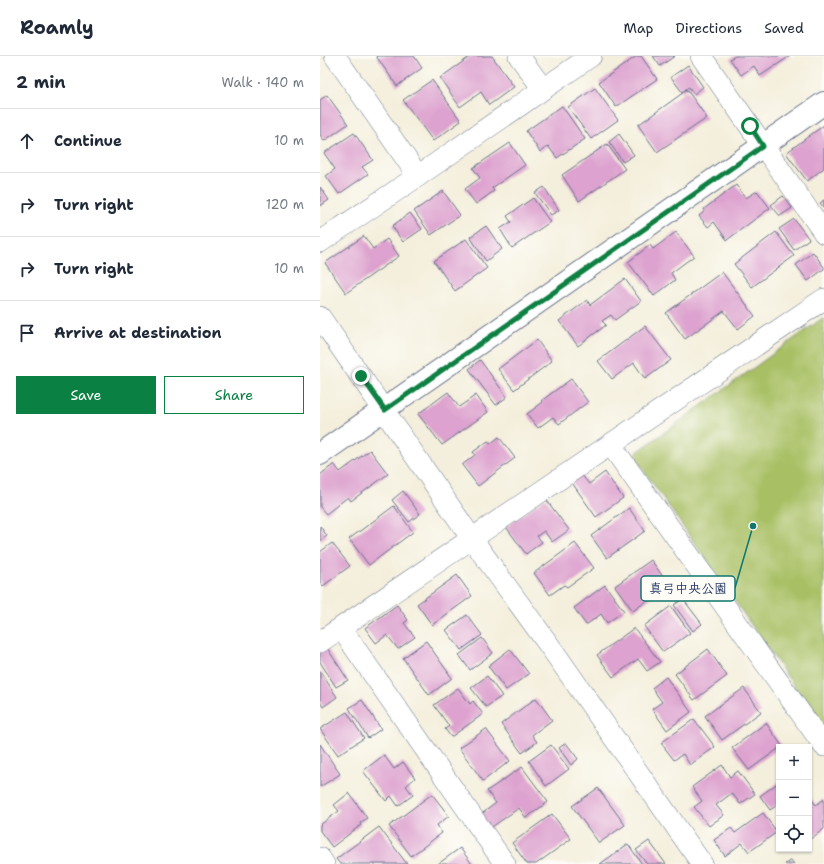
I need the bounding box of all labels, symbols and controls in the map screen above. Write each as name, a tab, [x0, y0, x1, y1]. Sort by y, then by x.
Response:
text: Roamly	[20, 15, 94, 40]
text: Map	[624, 19, 654, 37]
text: Directions	[676, 19, 742, 37]
text: Saved	[764, 19, 804, 37]
text: 2 min	[16, 71, 66, 93]
text: Walk · 140 m	[221, 74, 304, 91]
route start	[741, 117, 759, 135]
icon: ahead	[16, 130, 38, 152]
text: Continue	[54, 131, 122, 151]
text: 10 m	[274, 132, 304, 149]
icon: right	[16, 194, 38, 216]
text: Turn right	[54, 195, 134, 215]
text: 120 m	[266, 196, 304, 213]
icon: right	[16, 258, 38, 280]
text: Turn right	[54, 259, 134, 279]
text: 10 m	[274, 260, 304, 277]
icon: arrive	[16, 322, 38, 344]
text: Arrive at destination	[54, 323, 222, 343]
route end	[352, 367, 370, 385]
button: Save	[16, 376, 156, 414]
button: Share	[164, 376, 304, 414]
callout: 真弓中央公園	[641, 576, 735, 601]
text: 真弓中央公園	[649, 580, 727, 597]
map controls	[776, 744, 812, 852]
button: +	[776, 744, 812, 780]
button: −	[776, 780, 812, 816]
button: locate	[776, 816, 812, 852]

